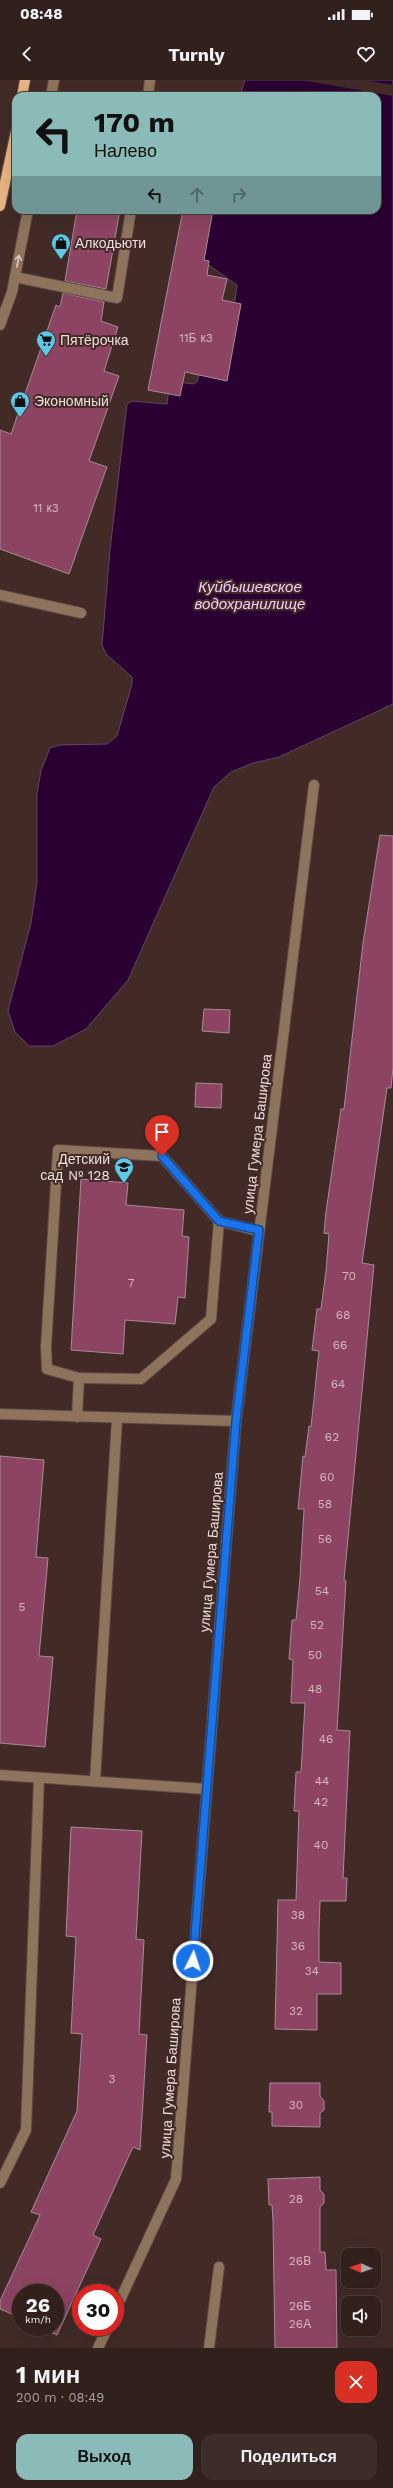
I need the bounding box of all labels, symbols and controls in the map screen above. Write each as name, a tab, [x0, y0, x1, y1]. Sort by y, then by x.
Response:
text: 08:48	[20, 5, 63, 23]
icon: back	[16, 43, 38, 65]
icon: heart	[355, 43, 377, 65]
text: Turnly	[168, 44, 225, 65]
text: 170 m	[94, 106, 175, 139]
icon: left	[28, 108, 80, 160]
text: Налево	[94, 140, 157, 161]
icon: left	[144, 184, 166, 206]
icon: ahead	[186, 184, 208, 206]
icon: right	[228, 184, 250, 206]
shop icon: Алкодьюти	[50, 232, 72, 260]
place label: Алкодьюти	[75, 235, 146, 251]
one-way arrow	[14, 254, 22, 267]
supermarket icon: Пятёрочка	[35, 329, 57, 357]
house number: 11Б к3	[179, 331, 213, 345]
place label: Пятёрочка	[60, 332, 129, 348]
shop icon: Экономный	[9, 390, 31, 418]
place label: Экономный	[34, 393, 109, 409]
house number: 11 к3	[33, 501, 59, 515]
water label: Куйбышевское водохранилище	[195, 578, 305, 613]
street label: улица Гумера Баширова	[239, 1053, 275, 1215]
pin	[145, 1115, 179, 1156]
icon: arrive	[151, 1121, 173, 1143]
place label: Детский сад № 128	[40, 1151, 110, 1183]
school or university icon: Детский сад № 128	[113, 1156, 135, 1184]
house number: 70	[342, 1269, 356, 1283]
house number: 7	[128, 1276, 135, 1290]
house number: 68	[336, 1308, 350, 1322]
house number: 66	[333, 1338, 347, 1352]
house number: 64	[331, 1377, 345, 1391]
house number: 62	[325, 1430, 339, 1444]
house number: 60	[320, 1470, 334, 1484]
street label: улица Гумера Баширова	[196, 1471, 226, 1633]
house number: 58	[318, 1497, 332, 1511]
house number: 56	[318, 1532, 332, 1546]
house number: 54	[315, 1584, 329, 1598]
house number: 5	[19, 1600, 26, 1614]
house number: 52	[310, 1618, 324, 1632]
house number: 50	[308, 1648, 322, 1662]
house number: 48	[308, 1682, 322, 1696]
house number: 46	[319, 1732, 333, 1746]
house number: 44	[315, 1774, 329, 1788]
house number: 42	[314, 1795, 328, 1809]
house number: 40	[314, 1838, 328, 1852]
house number: 38	[291, 1908, 305, 1922]
house number: 36	[291, 1939, 305, 1953]
position arrow	[172, 1940, 214, 1982]
house number: 34	[305, 1964, 319, 1978]
street label: улица Гумера Баширова	[156, 1997, 184, 2159]
house number: 32	[289, 2004, 303, 2018]
house number: 3	[109, 2072, 116, 2086]
house number: 30	[289, 2098, 303, 2112]
house number: 28	[289, 2192, 303, 2206]
north arrow	[341, 2248, 381, 2288]
map controls	[341, 2248, 381, 2336]
house number: 26В	[289, 2254, 311, 2268]
speed limit sign: 30	[72, 2284, 124, 2336]
text: 26	[26, 2293, 50, 2317]
button: sound	[341, 2296, 381, 2336]
house number: 26Б	[289, 2299, 311, 2313]
text: km/h	[25, 2314, 51, 2325]
house number: 26А	[289, 2317, 311, 2331]
text: 1 мин	[16, 2361, 80, 2389]
button: close	[335, 2361, 377, 2403]
text: 200 m · 08:49	[16, 2390, 104, 2405]
button: Выход	[16, 2434, 193, 2480]
button: Поделиться	[201, 2434, 377, 2480]

